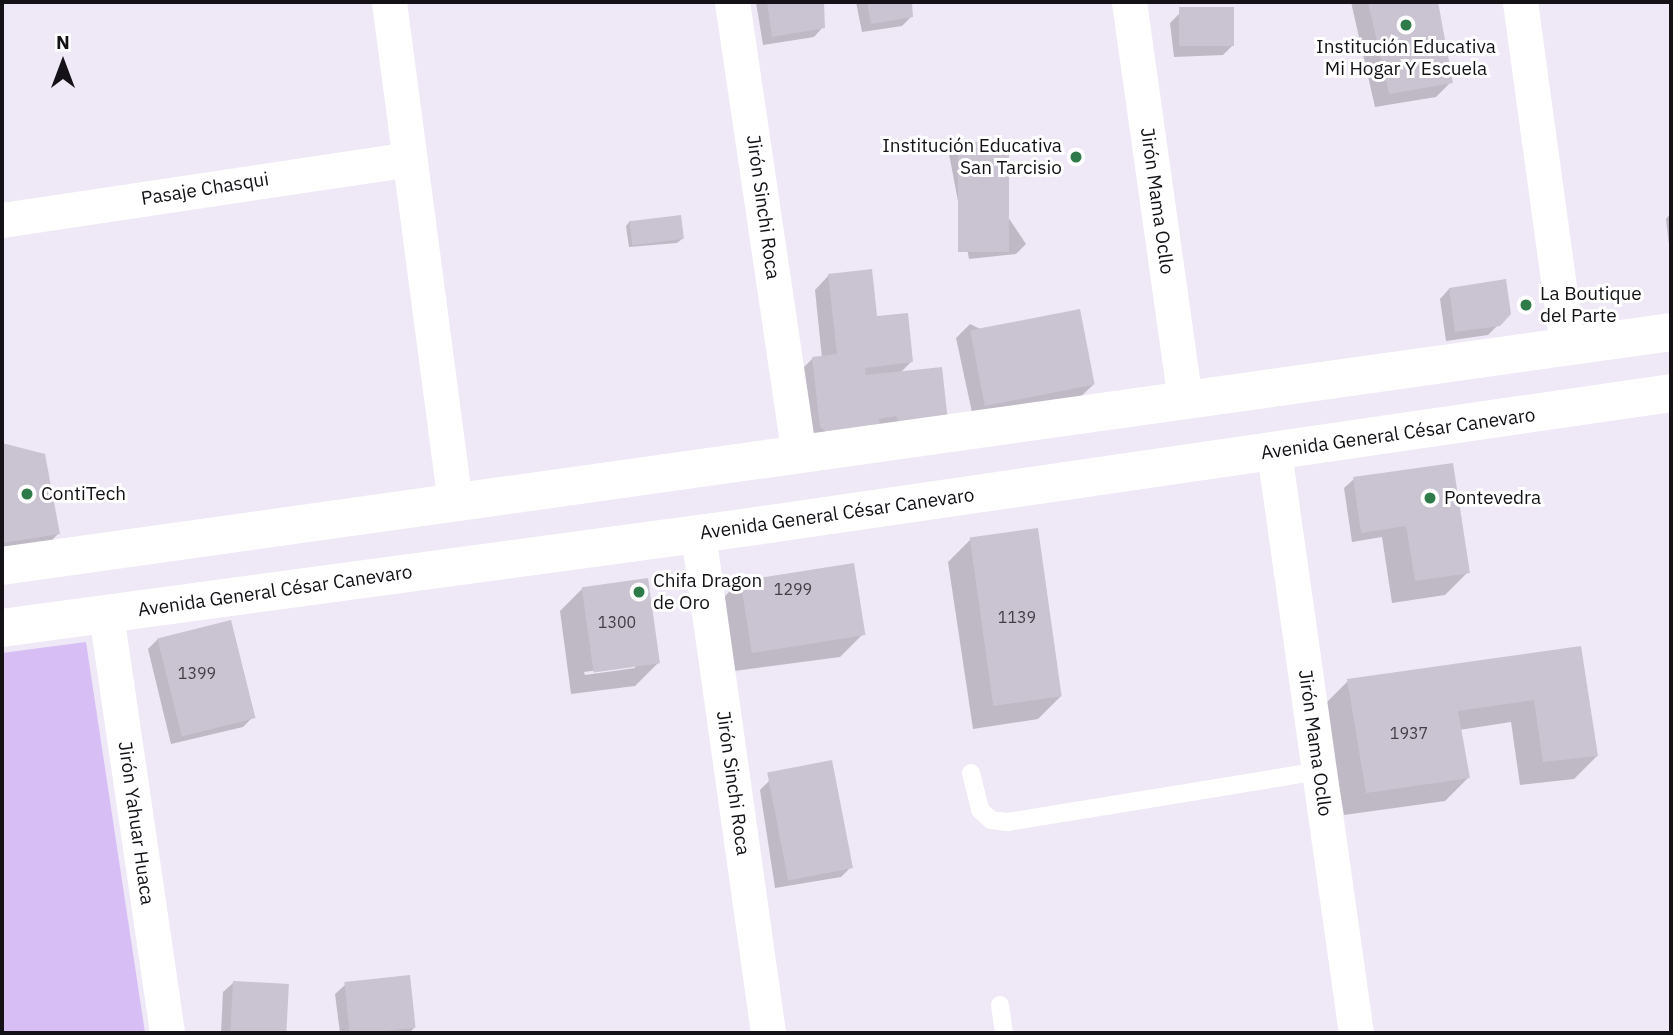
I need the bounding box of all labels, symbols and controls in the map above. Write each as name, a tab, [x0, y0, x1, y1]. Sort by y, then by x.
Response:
marker: Institución Educativa Mi Hogar Y Escuela	[1398, 17, 1414, 33]
north arrow	[28, 28, 98, 98]
text: N	[56, 30, 70, 54]
place label: Institución Educativa Mi Hogar Y Escuela	[1316, 36, 1496, 80]
street label: Jirón Mama Ocllo	[1135, 126, 1179, 276]
street label: Jirón Sinchi Roca	[742, 133, 784, 281]
place label: Institución Educativa San Tarcisio	[882, 135, 1062, 179]
marker: Institución Educativa San Tarcisio	[1068, 149, 1084, 165]
street label: Pasaje Chasqui	[139, 168, 271, 210]
place label: La Boutique del Parte	[1540, 283, 1642, 327]
marker: La Boutique del Parte	[1518, 297, 1534, 313]
street label: Avenida General César Canevaro	[1259, 403, 1537, 465]
place label: ContiTech	[41, 483, 126, 505]
street label: Avenida General César Canevaro	[698, 483, 976, 545]
marker: ContiTech	[19, 486, 35, 502]
place label: Pontevedra	[1444, 487, 1541, 509]
marker: Pontevedra	[1422, 490, 1438, 506]
street label: Avenida General César Canevaro	[136, 560, 414, 622]
place label: Chifa Dragon de Oro	[653, 570, 762, 614]
house number: 1299	[774, 579, 812, 599]
marker: Chifa Dragon de Oro	[631, 584, 647, 600]
house number: 1139	[998, 607, 1036, 627]
house number: 1300	[598, 612, 636, 632]
house number: 1399	[178, 663, 216, 683]
street label: Jirón Mama Ocllo	[1293, 668, 1337, 818]
street label: Jirón Sinchi Roca	[712, 709, 754, 857]
house number: 1937	[1390, 723, 1428, 743]
street label: Jirón Yahuar Huaca	[113, 740, 159, 906]

